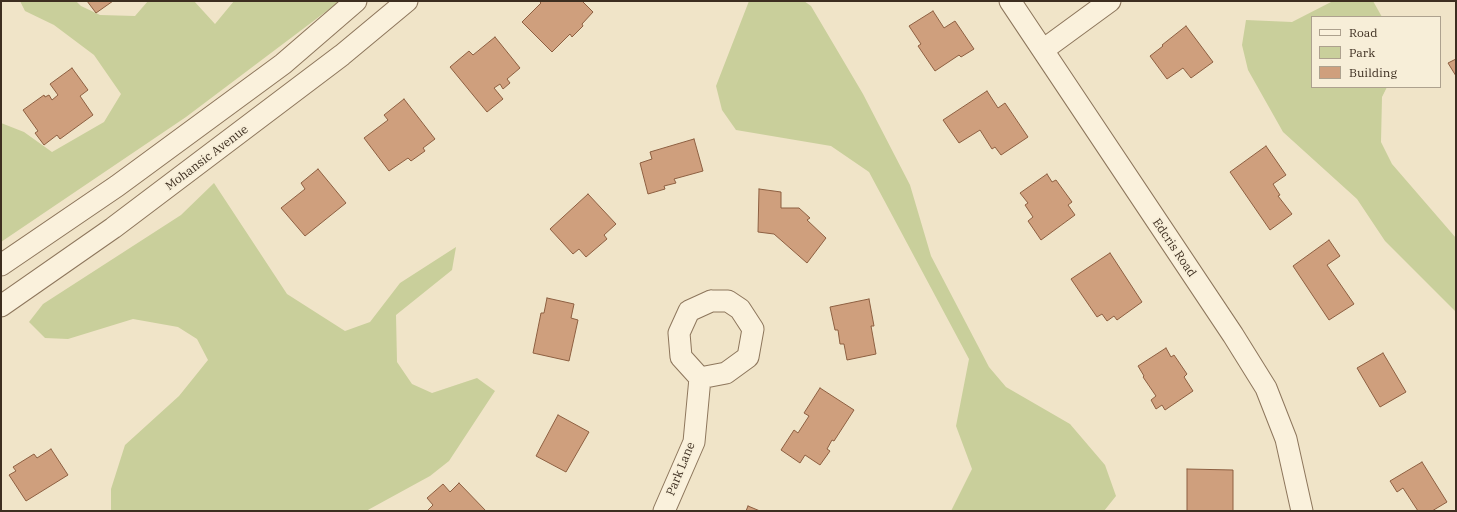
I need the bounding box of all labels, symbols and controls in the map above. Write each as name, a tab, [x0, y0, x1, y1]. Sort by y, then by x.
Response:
legend	[1311, 16, 1441, 88]
text: Road	[1349, 25, 1378, 40]
text: Park	[1349, 45, 1375, 60]
text: Building	[1349, 65, 1397, 80]
street label: Mohansic Avenue	[163, 122, 251, 194]
street label: Edcris Road	[1149, 216, 1199, 280]
street label: Park Lane	[664, 440, 698, 498]

